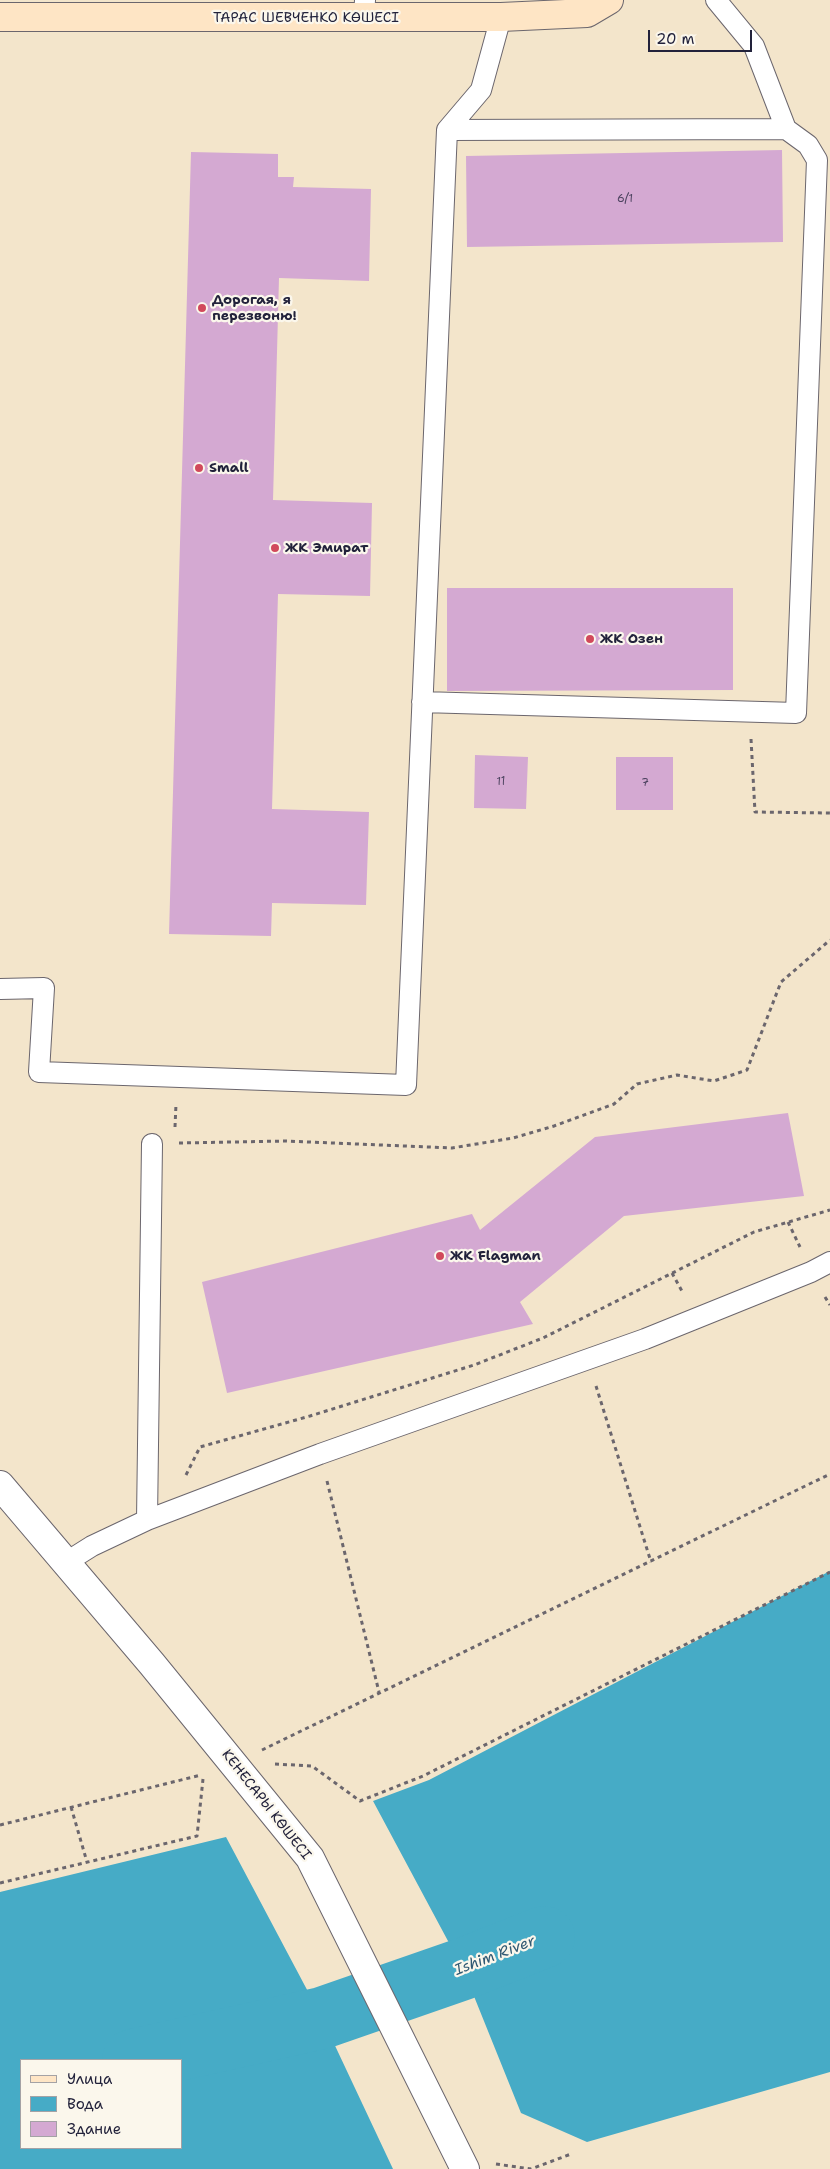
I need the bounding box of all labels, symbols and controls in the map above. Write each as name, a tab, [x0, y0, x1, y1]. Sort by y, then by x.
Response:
street label: ТАРАС ШЕВЧЕНКО КӨШЕСІ	[213, 10, 399, 26]
scale bar	[650, 20, 754, 52]
text: 20 m	[656, 29, 695, 49]
house number: 6/1	[617, 192, 633, 206]
place label: Дорогая, я перезвоню!	[212, 292, 297, 324]
marker: Дорогая, я перезвоню!	[196, 302, 208, 314]
place label: Small	[209, 460, 249, 476]
marker: Small	[193, 462, 205, 474]
place label: ЖК Эмират	[285, 540, 368, 556]
marker: ЖК Эмират	[269, 542, 281, 554]
place label: ЖК Озен	[600, 631, 663, 647]
marker: ЖК Озен	[584, 633, 596, 645]
house number: 11	[497, 775, 505, 789]
house number: 7	[641, 776, 649, 790]
place label: ЖК Flagman	[450, 1248, 541, 1264]
marker: ЖК Flagman	[434, 1250, 446, 1262]
street label: КЕНЕСАРЫ КӨШЕСІ	[218, 1747, 314, 1863]
water label: Ishim River	[452, 1932, 538, 1980]
legend	[20, 2059, 182, 2149]
text: Улица	[67, 2069, 112, 2089]
text: Вода	[67, 2094, 103, 2114]
text: Здание	[67, 2119, 121, 2139]

